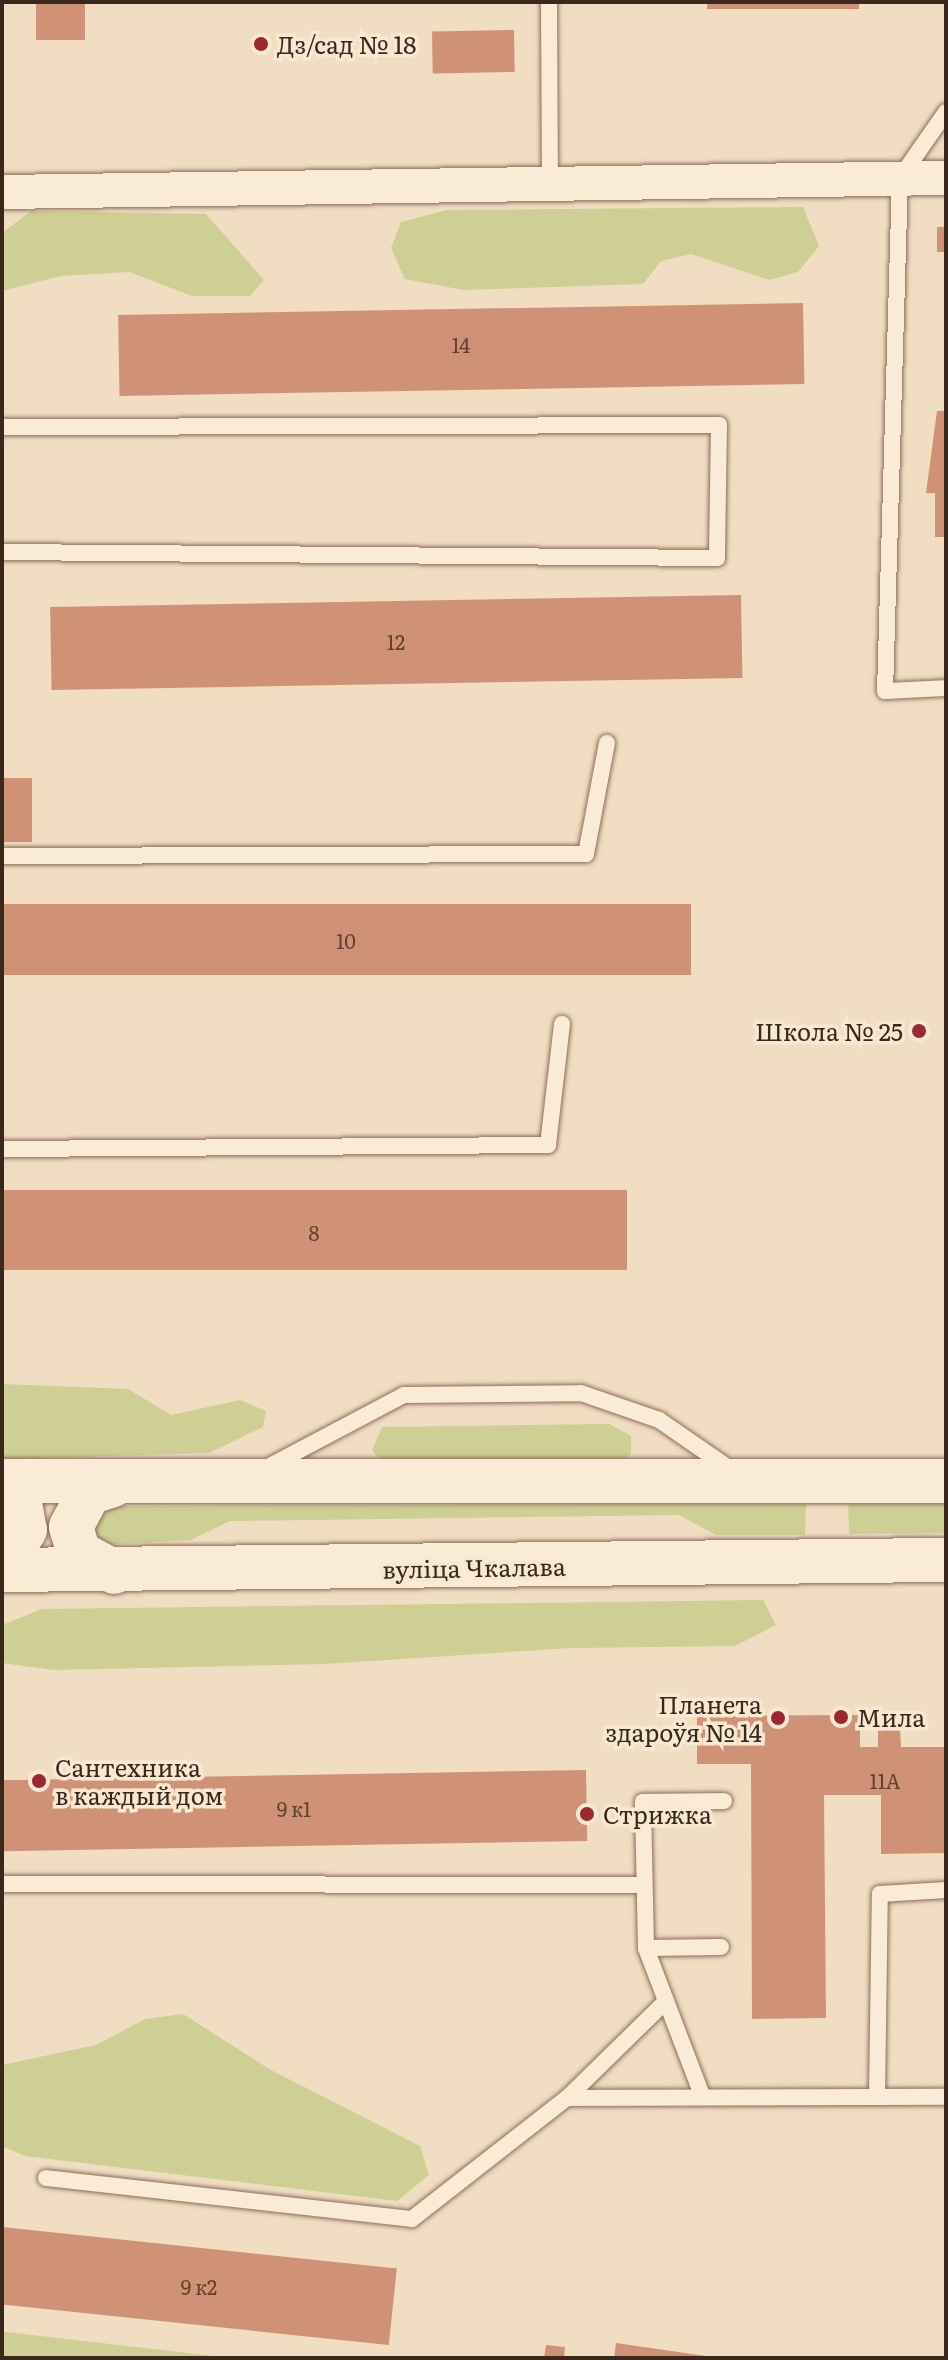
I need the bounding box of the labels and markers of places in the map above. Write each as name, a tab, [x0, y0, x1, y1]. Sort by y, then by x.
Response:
place label: Дз/сад № 18	[277, 30, 416, 58]
marker: Дз/сад № 18	[252, 35, 270, 53]
place label: Школа № 25	[755, 1017, 903, 1045]
marker: Школа № 25	[910, 1022, 928, 1040]
place label: Планета здароўя № 14	[605, 1690, 762, 1746]
place label: Мила	[857, 1703, 925, 1731]
marker: Мила	[832, 1708, 850, 1726]
marker: Планета здароўя № 14	[769, 1709, 787, 1727]
place label: Сантехника в каждый дом	[55, 1753, 223, 1809]
marker: Сантехника в каждый дом	[30, 1772, 48, 1790]
place label: Стрижка	[603, 1800, 712, 1828]
marker: Стрижка	[578, 1805, 596, 1823]

